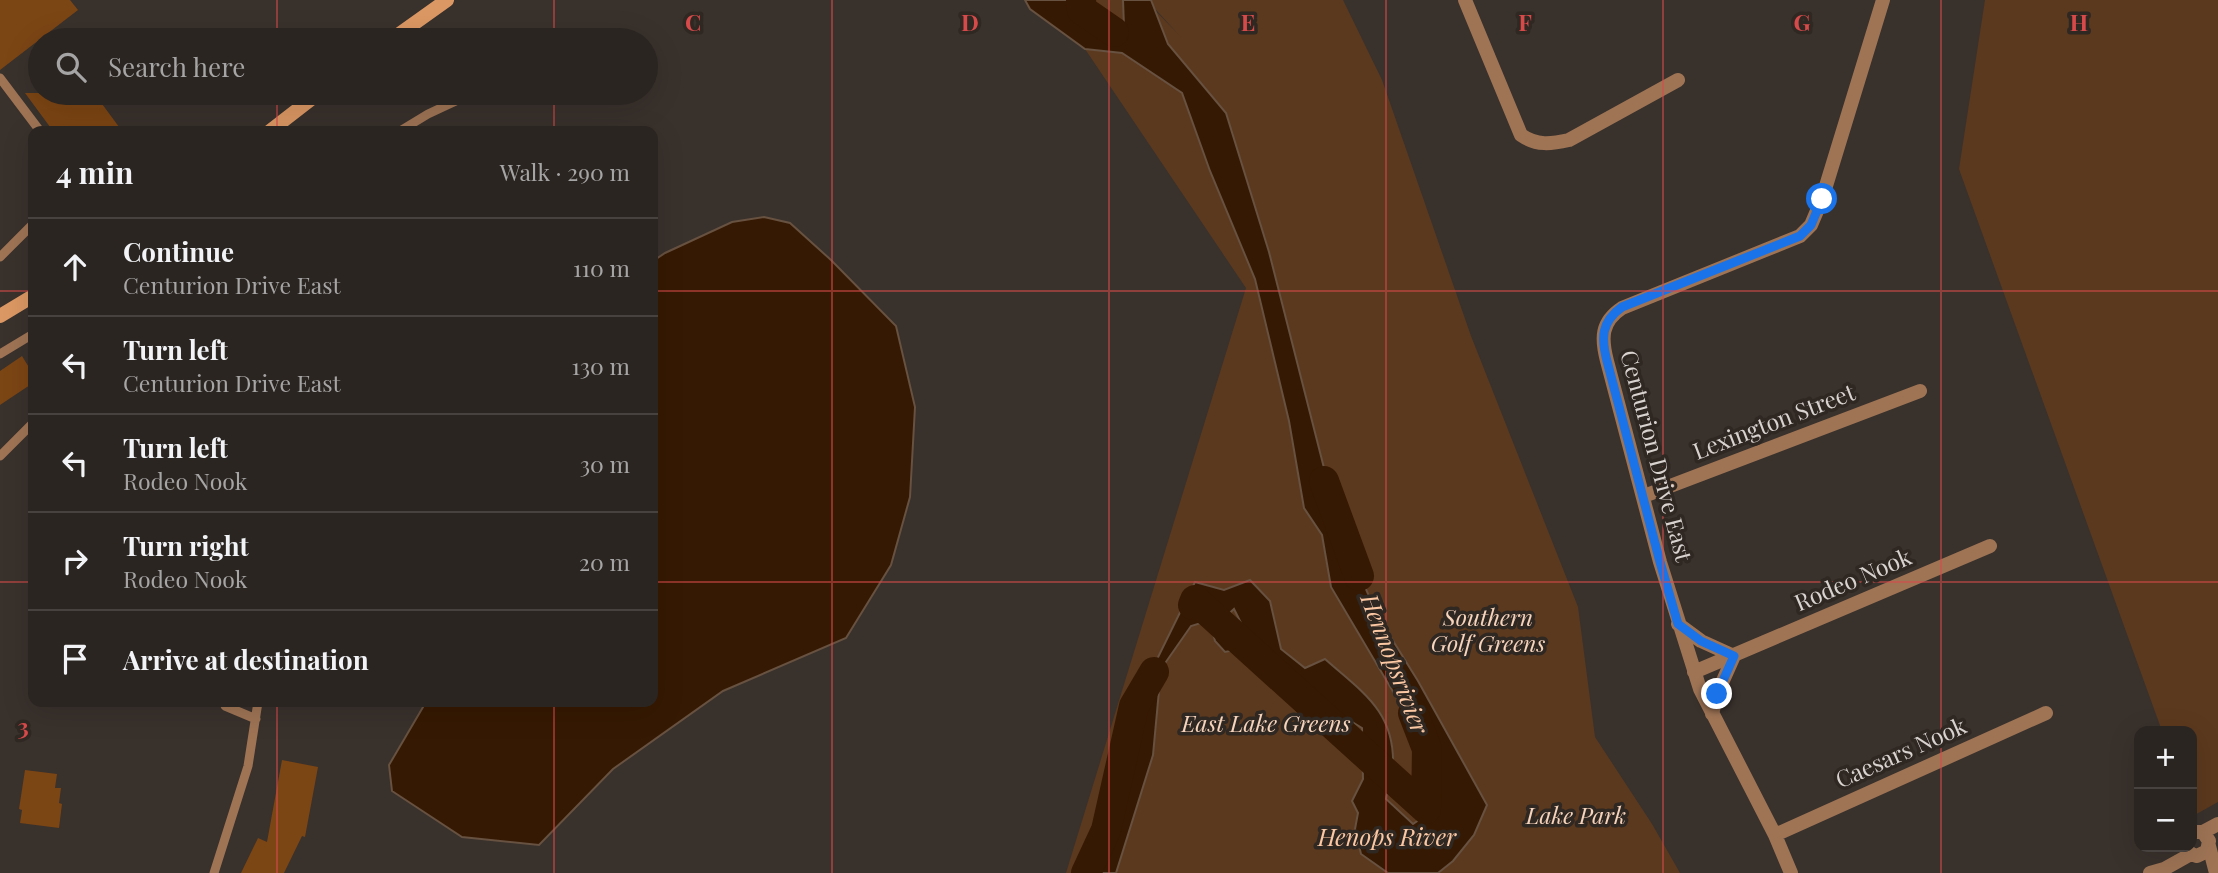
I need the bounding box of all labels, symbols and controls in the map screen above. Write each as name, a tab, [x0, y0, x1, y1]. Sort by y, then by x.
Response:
text: C	[685, 6, 701, 37]
text: D	[961, 6, 979, 37]
text: E	[1241, 6, 1255, 37]
text: F	[1518, 6, 1532, 37]
text: G	[1794, 6, 1811, 37]
text: H	[2070, 6, 2088, 37]
search box	[28, 28, 658, 105]
icon: search	[52, 48, 90, 86]
text: Search here	[108, 49, 245, 84]
text: 4 min	[56, 152, 134, 192]
text: Walk · 290 m	[500, 156, 630, 187]
route start	[1806, 183, 1837, 214]
text: Continue	[123, 234, 234, 269]
icon: ahead	[56, 248, 94, 286]
text: 110 m	[573, 252, 630, 283]
text: Centurion Drive East	[123, 269, 341, 300]
text: Turn left	[123, 332, 228, 367]
icon: left	[56, 346, 94, 384]
street label: Centurion Drive East	[1614, 346, 1701, 566]
text: 130 m	[572, 350, 630, 381]
text: Centurion Drive East	[123, 367, 341, 398]
street label: Lexington Street	[1688, 375, 1860, 466]
text: Turn left	[123, 430, 228, 465]
icon: left	[56, 444, 94, 482]
text: 30 m	[580, 448, 630, 479]
text: Rodeo Nook	[123, 465, 247, 496]
text: Turn right	[123, 528, 249, 563]
street label: Rodeo Nook	[1789, 540, 1916, 617]
icon: right	[56, 542, 94, 580]
text: 20 m	[579, 546, 630, 577]
text: Rodeo Nook	[123, 563, 247, 594]
water label: Hennopsrivier	[1354, 588, 1438, 739]
park label: Southern Golf Greens	[1431, 601, 1545, 658]
icon: arrive	[56, 640, 94, 678]
text: Arrive at destination	[123, 642, 369, 677]
route end	[1701, 678, 1732, 709]
park label: East Lake Greens	[1181, 707, 1351, 738]
street label: Caesars Nook	[1830, 709, 1971, 794]
text: 3	[17, 710, 29, 741]
map controls	[2134, 726, 2197, 852]
button: +	[2134, 726, 2197, 789]
button: −	[2134, 789, 2197, 852]
park label: Lake Park	[1525, 799, 1626, 830]
water label: Henops River	[1317, 820, 1457, 852]

